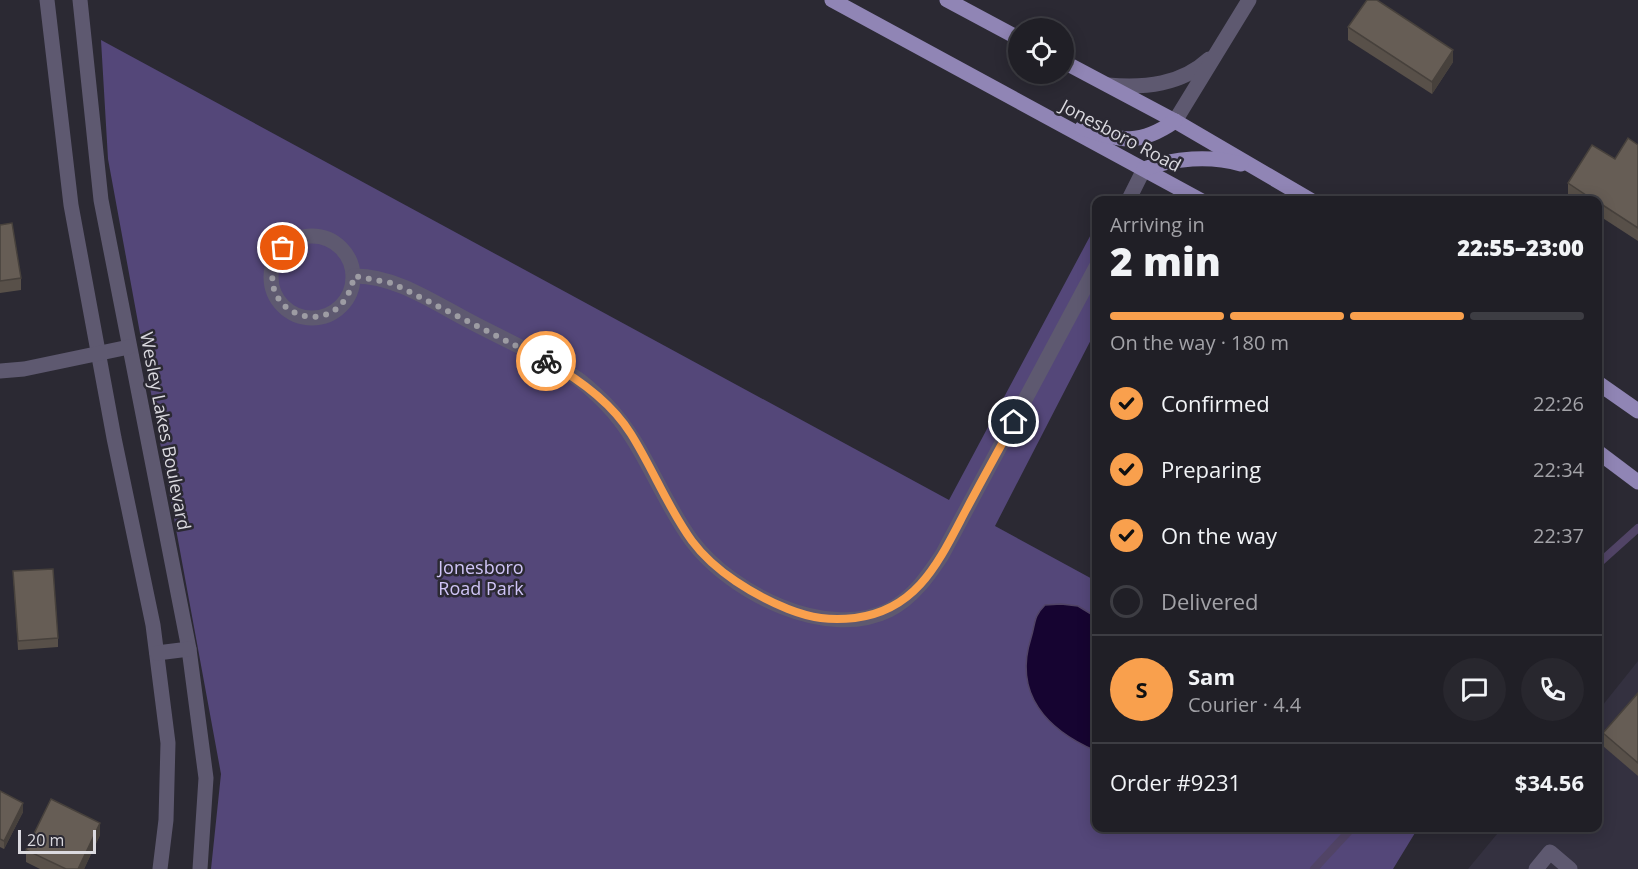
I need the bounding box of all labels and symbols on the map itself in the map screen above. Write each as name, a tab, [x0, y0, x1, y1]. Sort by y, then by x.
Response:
street label: Jonesboro Road	[1055, 92, 1185, 177]
pin	[257, 222, 308, 273]
street label: Wesley Lakes Boulevard	[135, 330, 197, 532]
courier	[516, 331, 576, 391]
pin	[988, 396, 1039, 447]
park label: Jonesboro Road Park	[436, 555, 524, 600]
scale bar	[18, 827, 96, 854]

